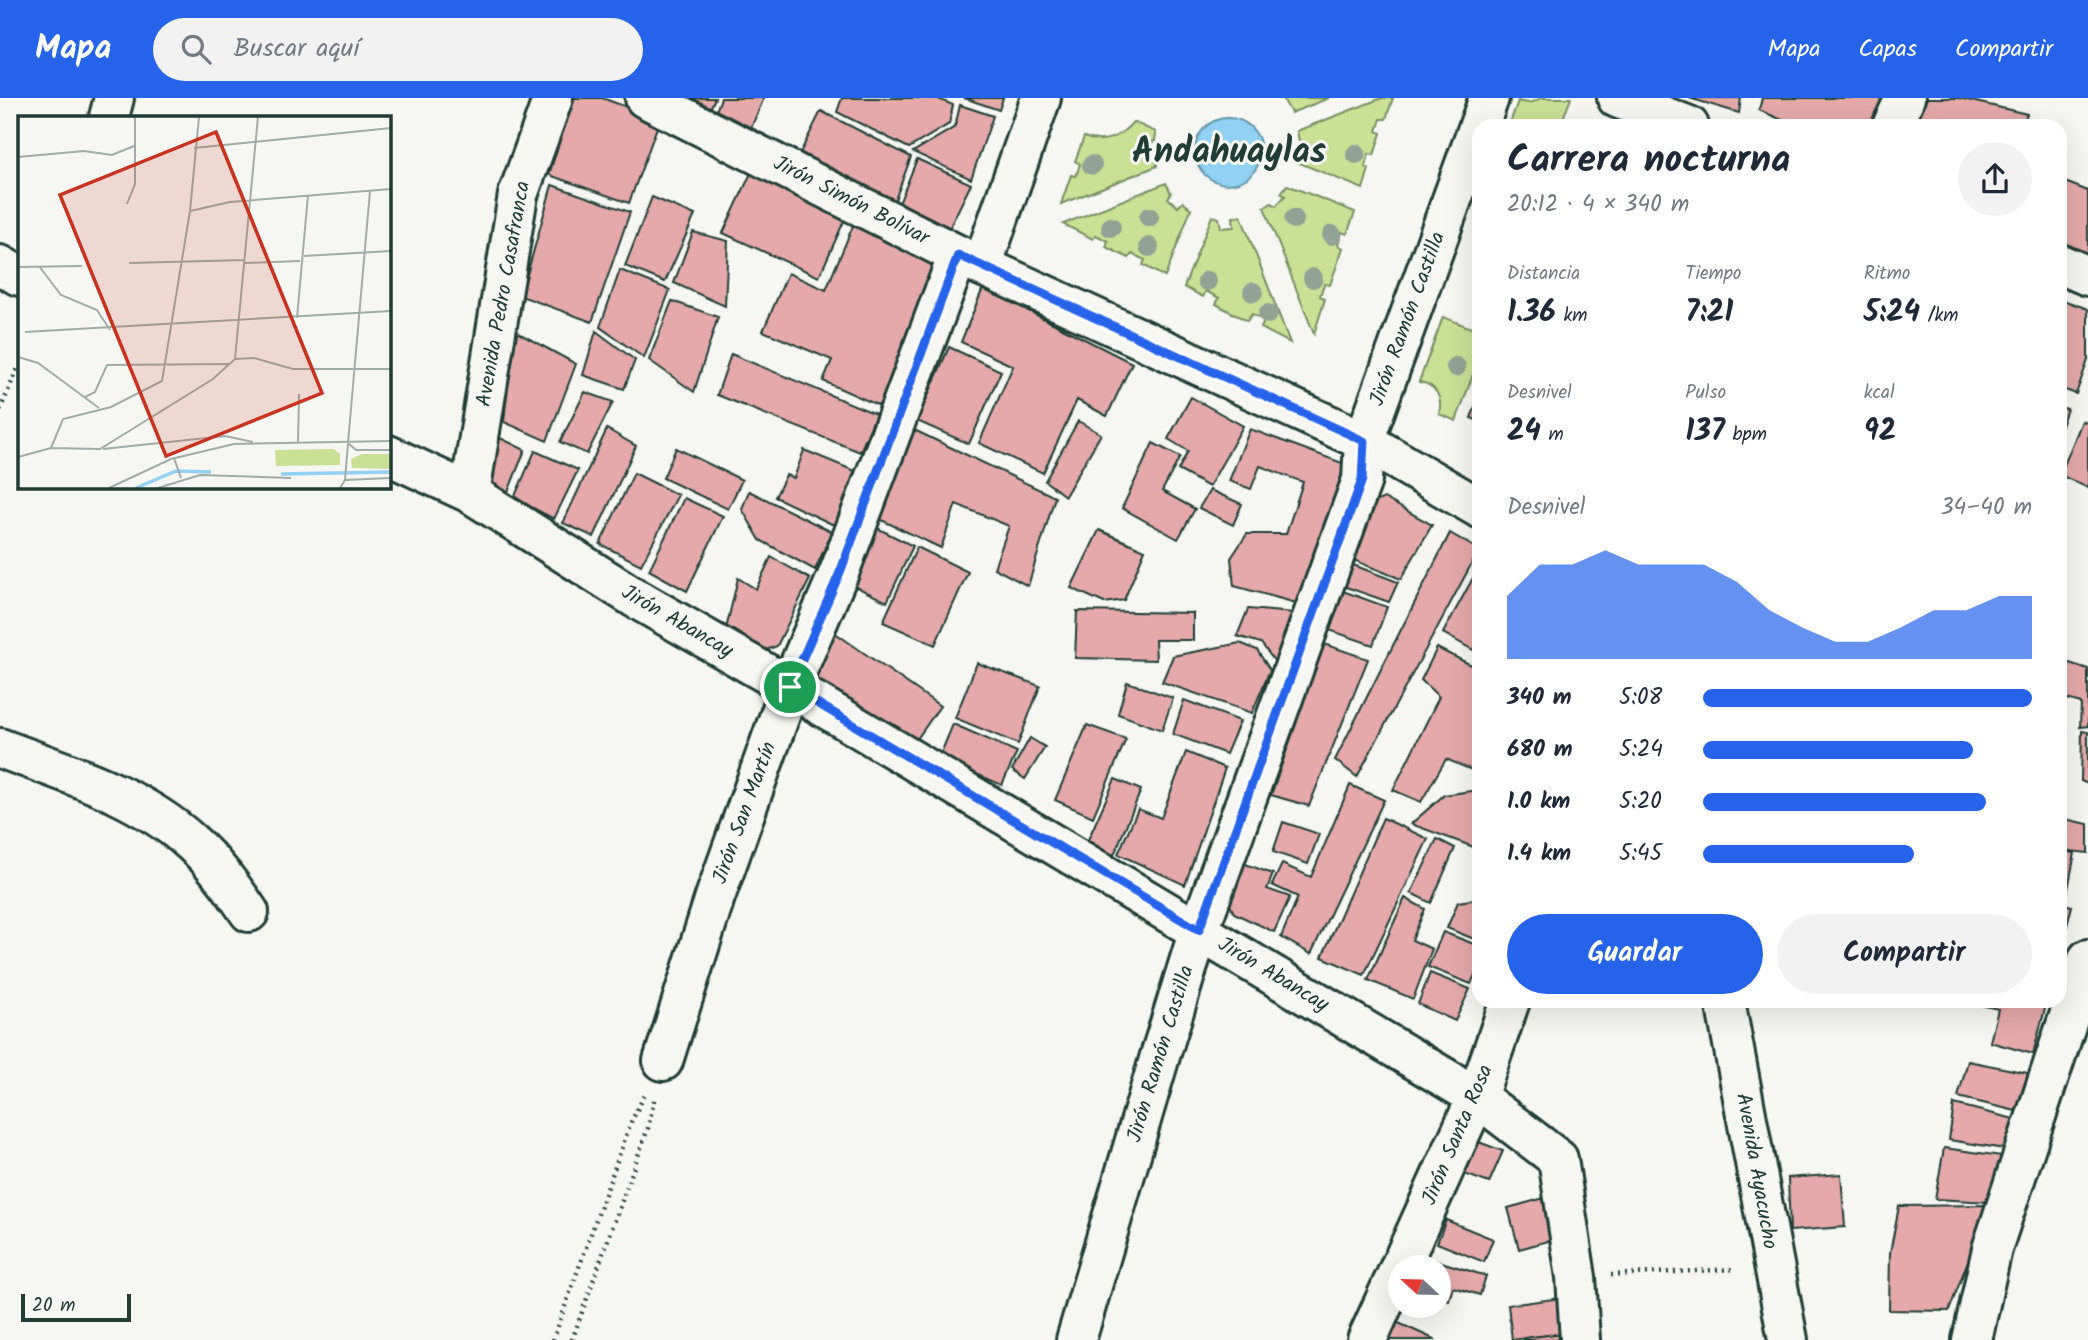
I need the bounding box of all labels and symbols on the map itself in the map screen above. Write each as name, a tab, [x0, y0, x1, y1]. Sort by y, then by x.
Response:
inset map	[18, 116, 390, 488]
district label: Andahuaylas	[1132, 125, 1326, 181]
street label: Jirón Simón Bolívar	[767, 147, 936, 255]
street label: Avenida Pedro Casafranca	[468, 179, 540, 409]
street label: Jirón Ramón Castilla	[1361, 227, 1455, 411]
street label: Jirón Abancay	[615, 577, 739, 668]
pin	[760, 657, 820, 717]
street label: Jirón San Martín	[704, 737, 786, 889]
street label: Jirón Abancay	[1211, 929, 1335, 1021]
street label: Jirón Ramón Castilla	[1118, 961, 1204, 1147]
street label: Jirón Santa Rosa	[1413, 1059, 1503, 1211]
street label: Avenida Ayacucho	[1726, 1090, 1786, 1252]
north arrow	[1388, 1255, 1451, 1318]
scale bar	[21, 1291, 131, 1323]

